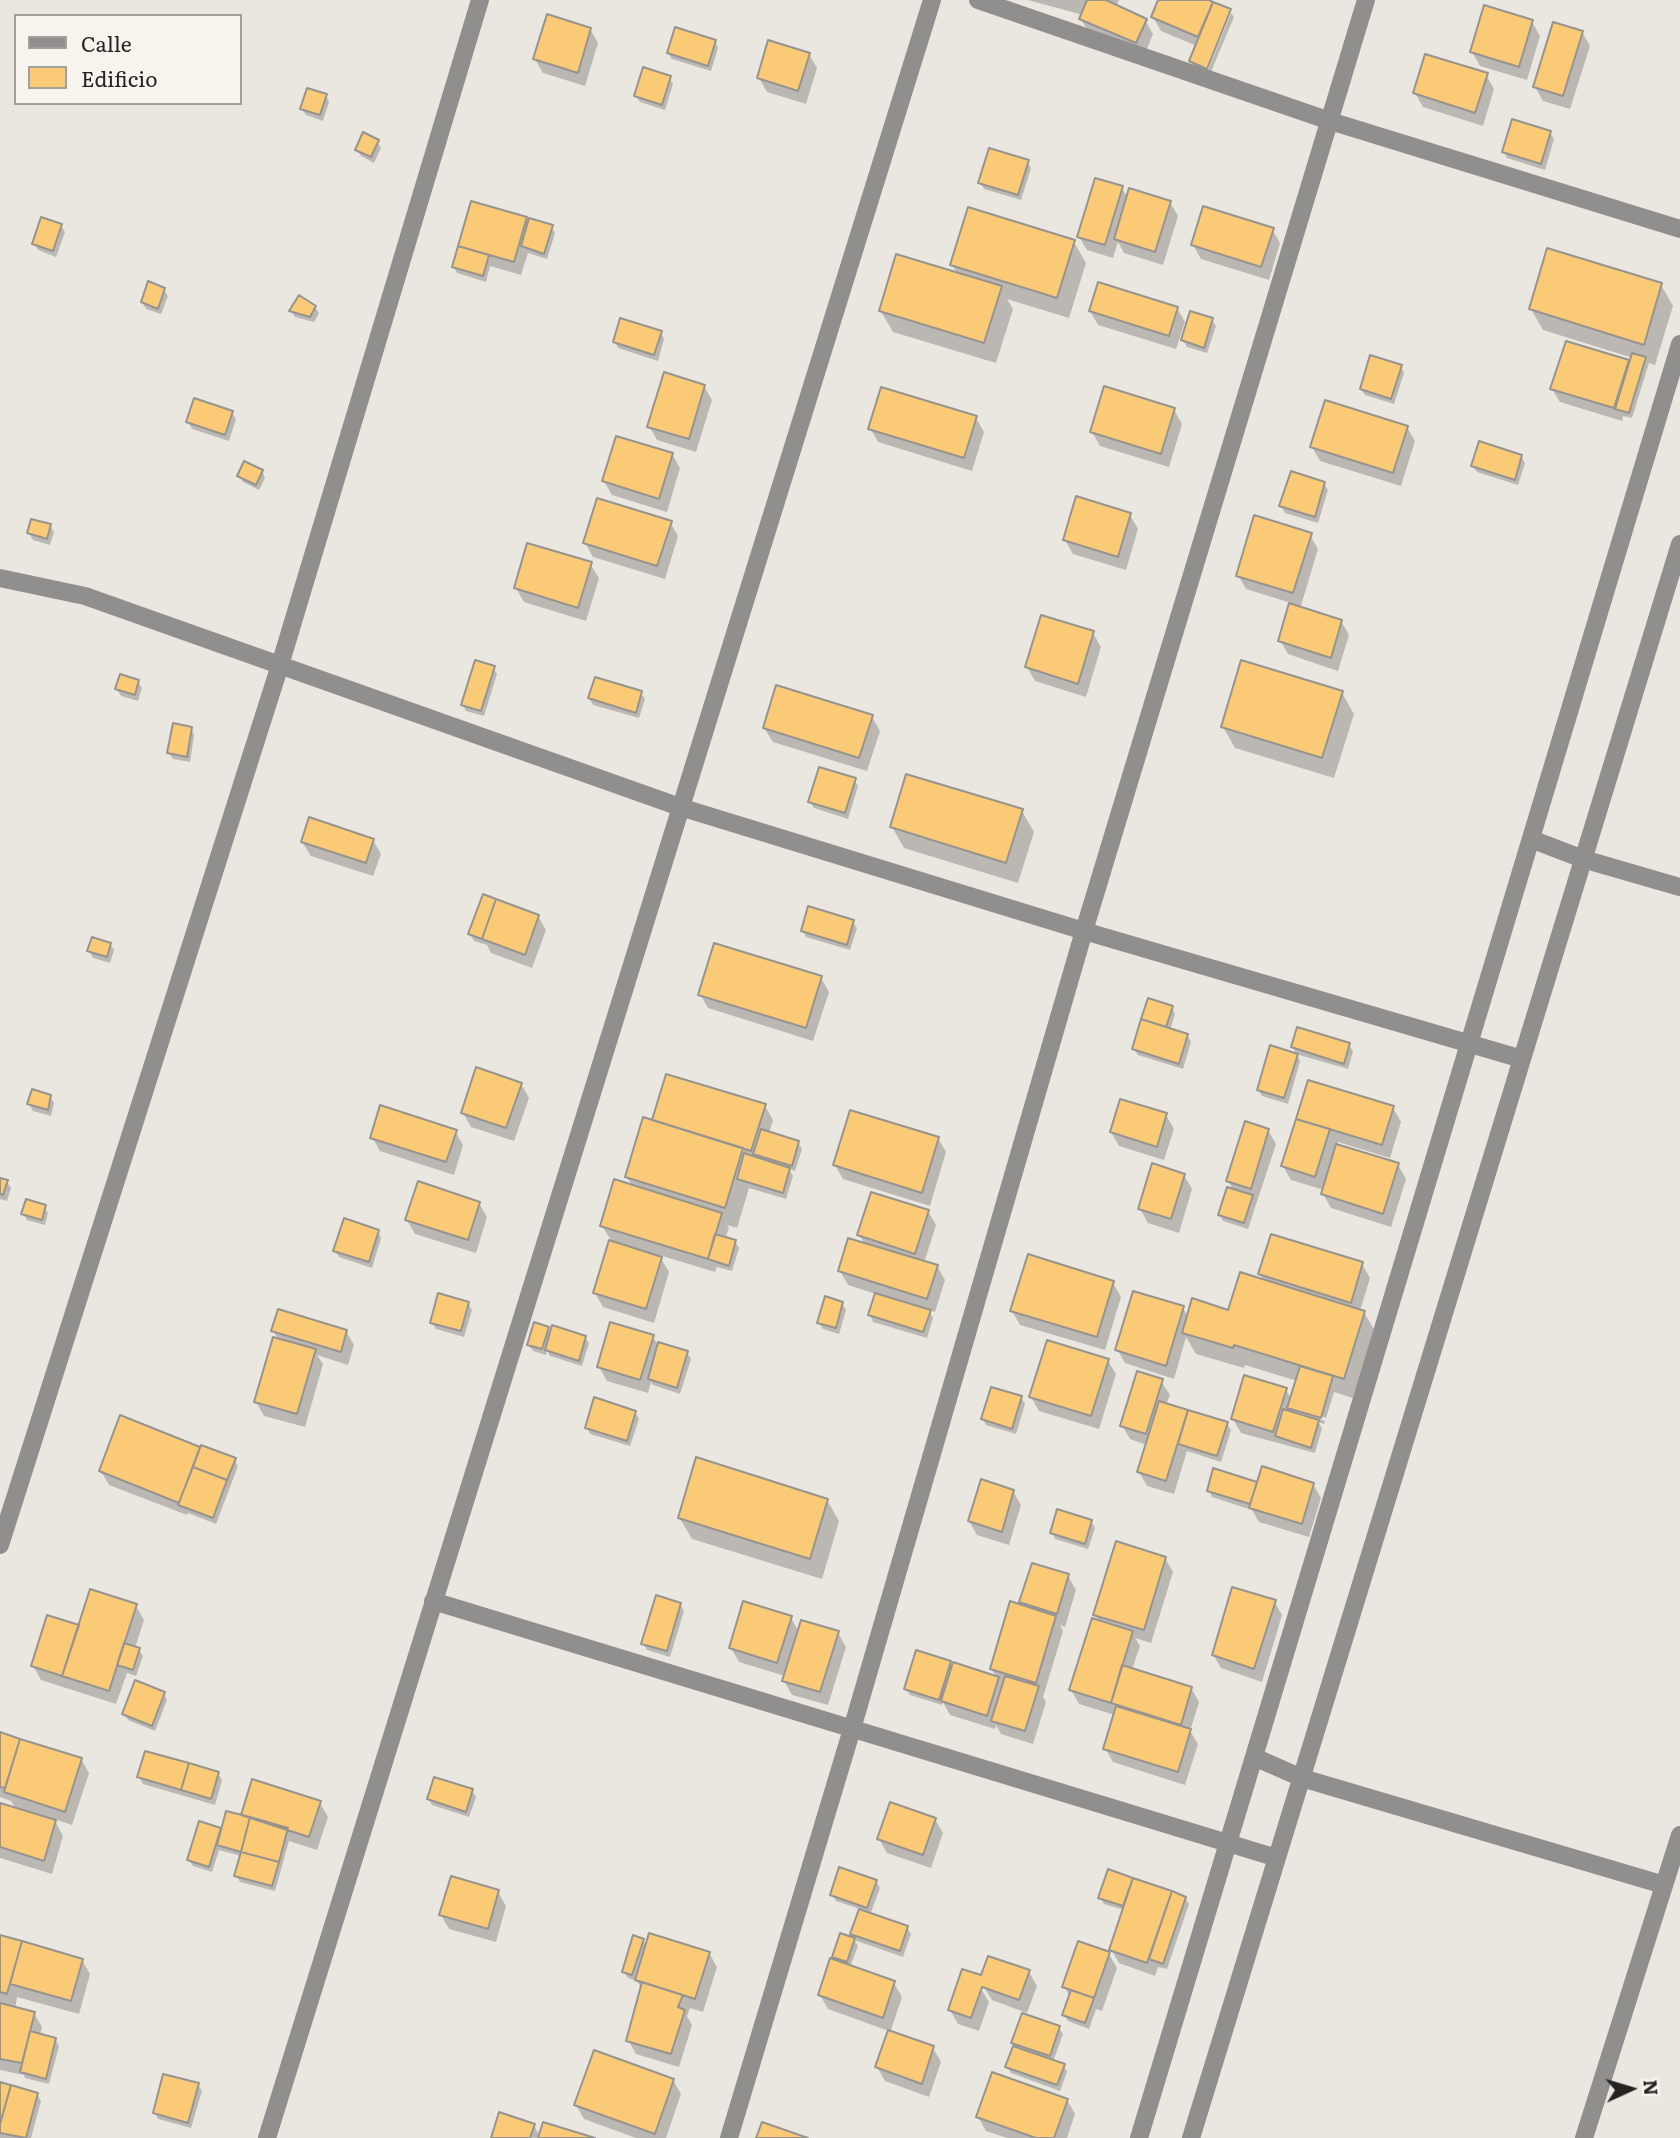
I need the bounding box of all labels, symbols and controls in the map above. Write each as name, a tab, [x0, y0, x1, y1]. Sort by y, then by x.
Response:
legend	[14, 14, 242, 105]
text: Calle	[81, 27, 132, 58]
text: Edificio	[81, 62, 157, 93]
north arrow	[1596, 2054, 1666, 2124]
text: N	[1637, 2079, 1666, 2096]

